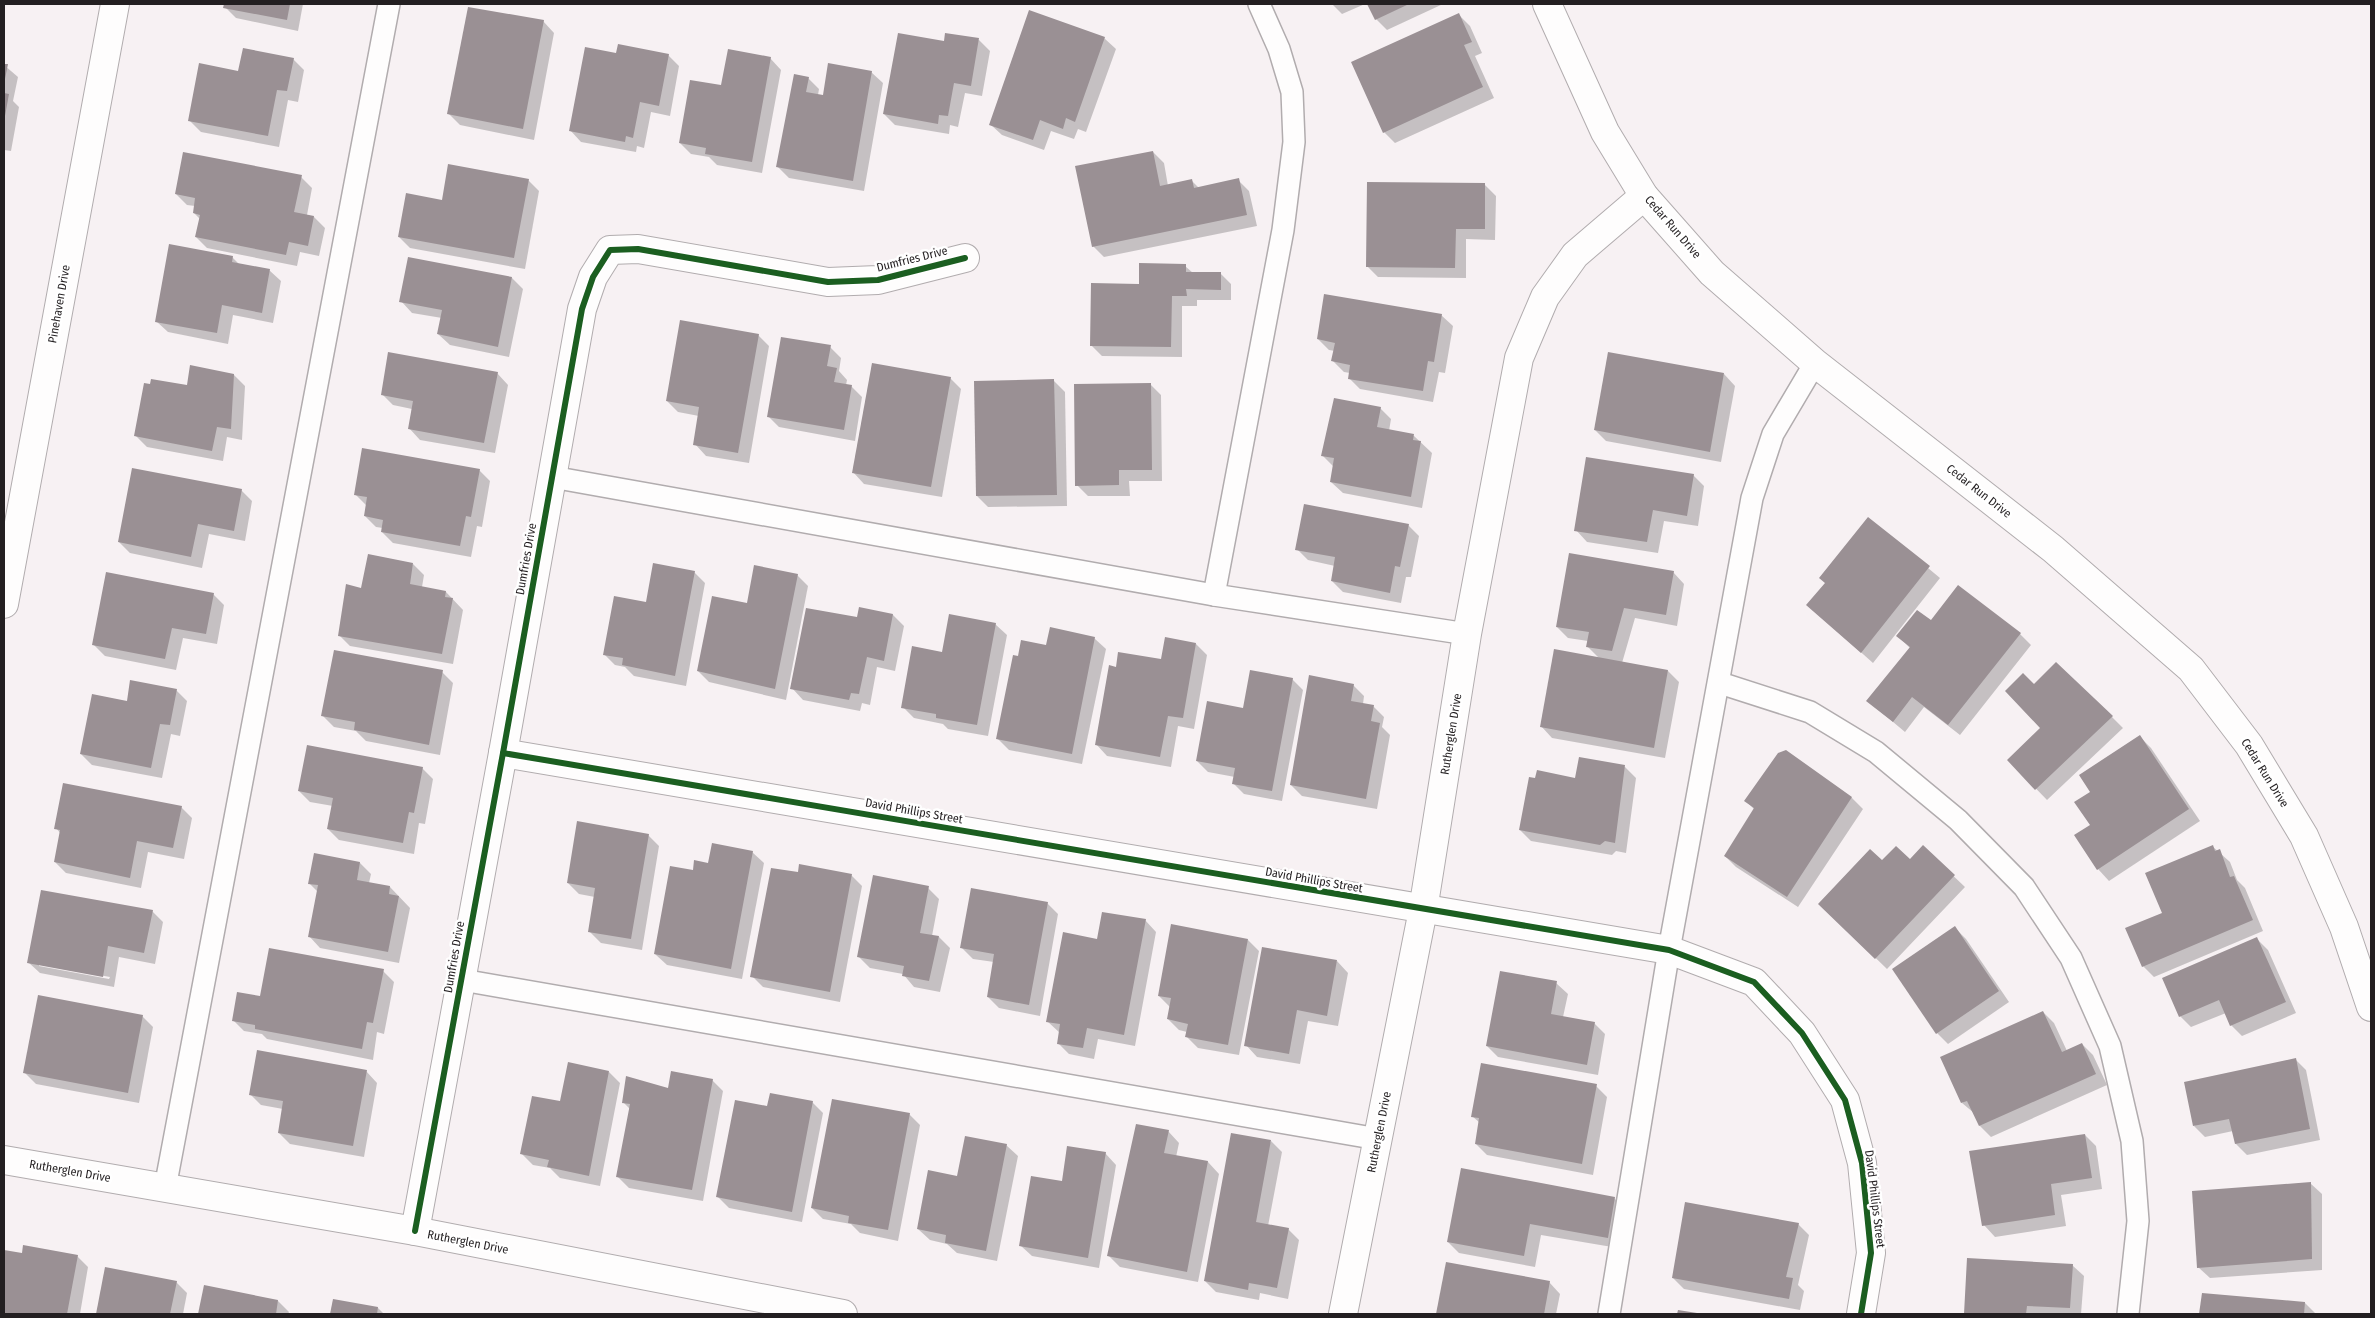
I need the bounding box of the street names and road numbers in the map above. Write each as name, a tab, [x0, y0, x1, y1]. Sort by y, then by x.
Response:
street label: Cedar Run Drive	[1642, 193, 1704, 261]
street label: Dumfries Drive	[875, 243, 949, 275]
street label: Pinehaven Drive	[45, 264, 73, 344]
street label: Cedar Run Drive	[1944, 461, 2014, 521]
street label: Dumfries Drive	[513, 522, 539, 596]
street label: Rutherglen Drive	[1438, 692, 1464, 776]
street label: Cedar Run Drive	[2238, 736, 2292, 810]
street label: David Phillips Street	[864, 796, 964, 826]
street label: David Phillips Street	[1264, 865, 1364, 895]
street label: Dumfries Drive	[441, 920, 467, 994]
street label: Rutherglen Drive	[1364, 1090, 1394, 1174]
street label: David Phillips Street	[1862, 1149, 1888, 1249]
street label: Rutherglen Drive	[28, 1157, 112, 1185]
street label: Rutherglen Drive	[426, 1227, 510, 1257]

